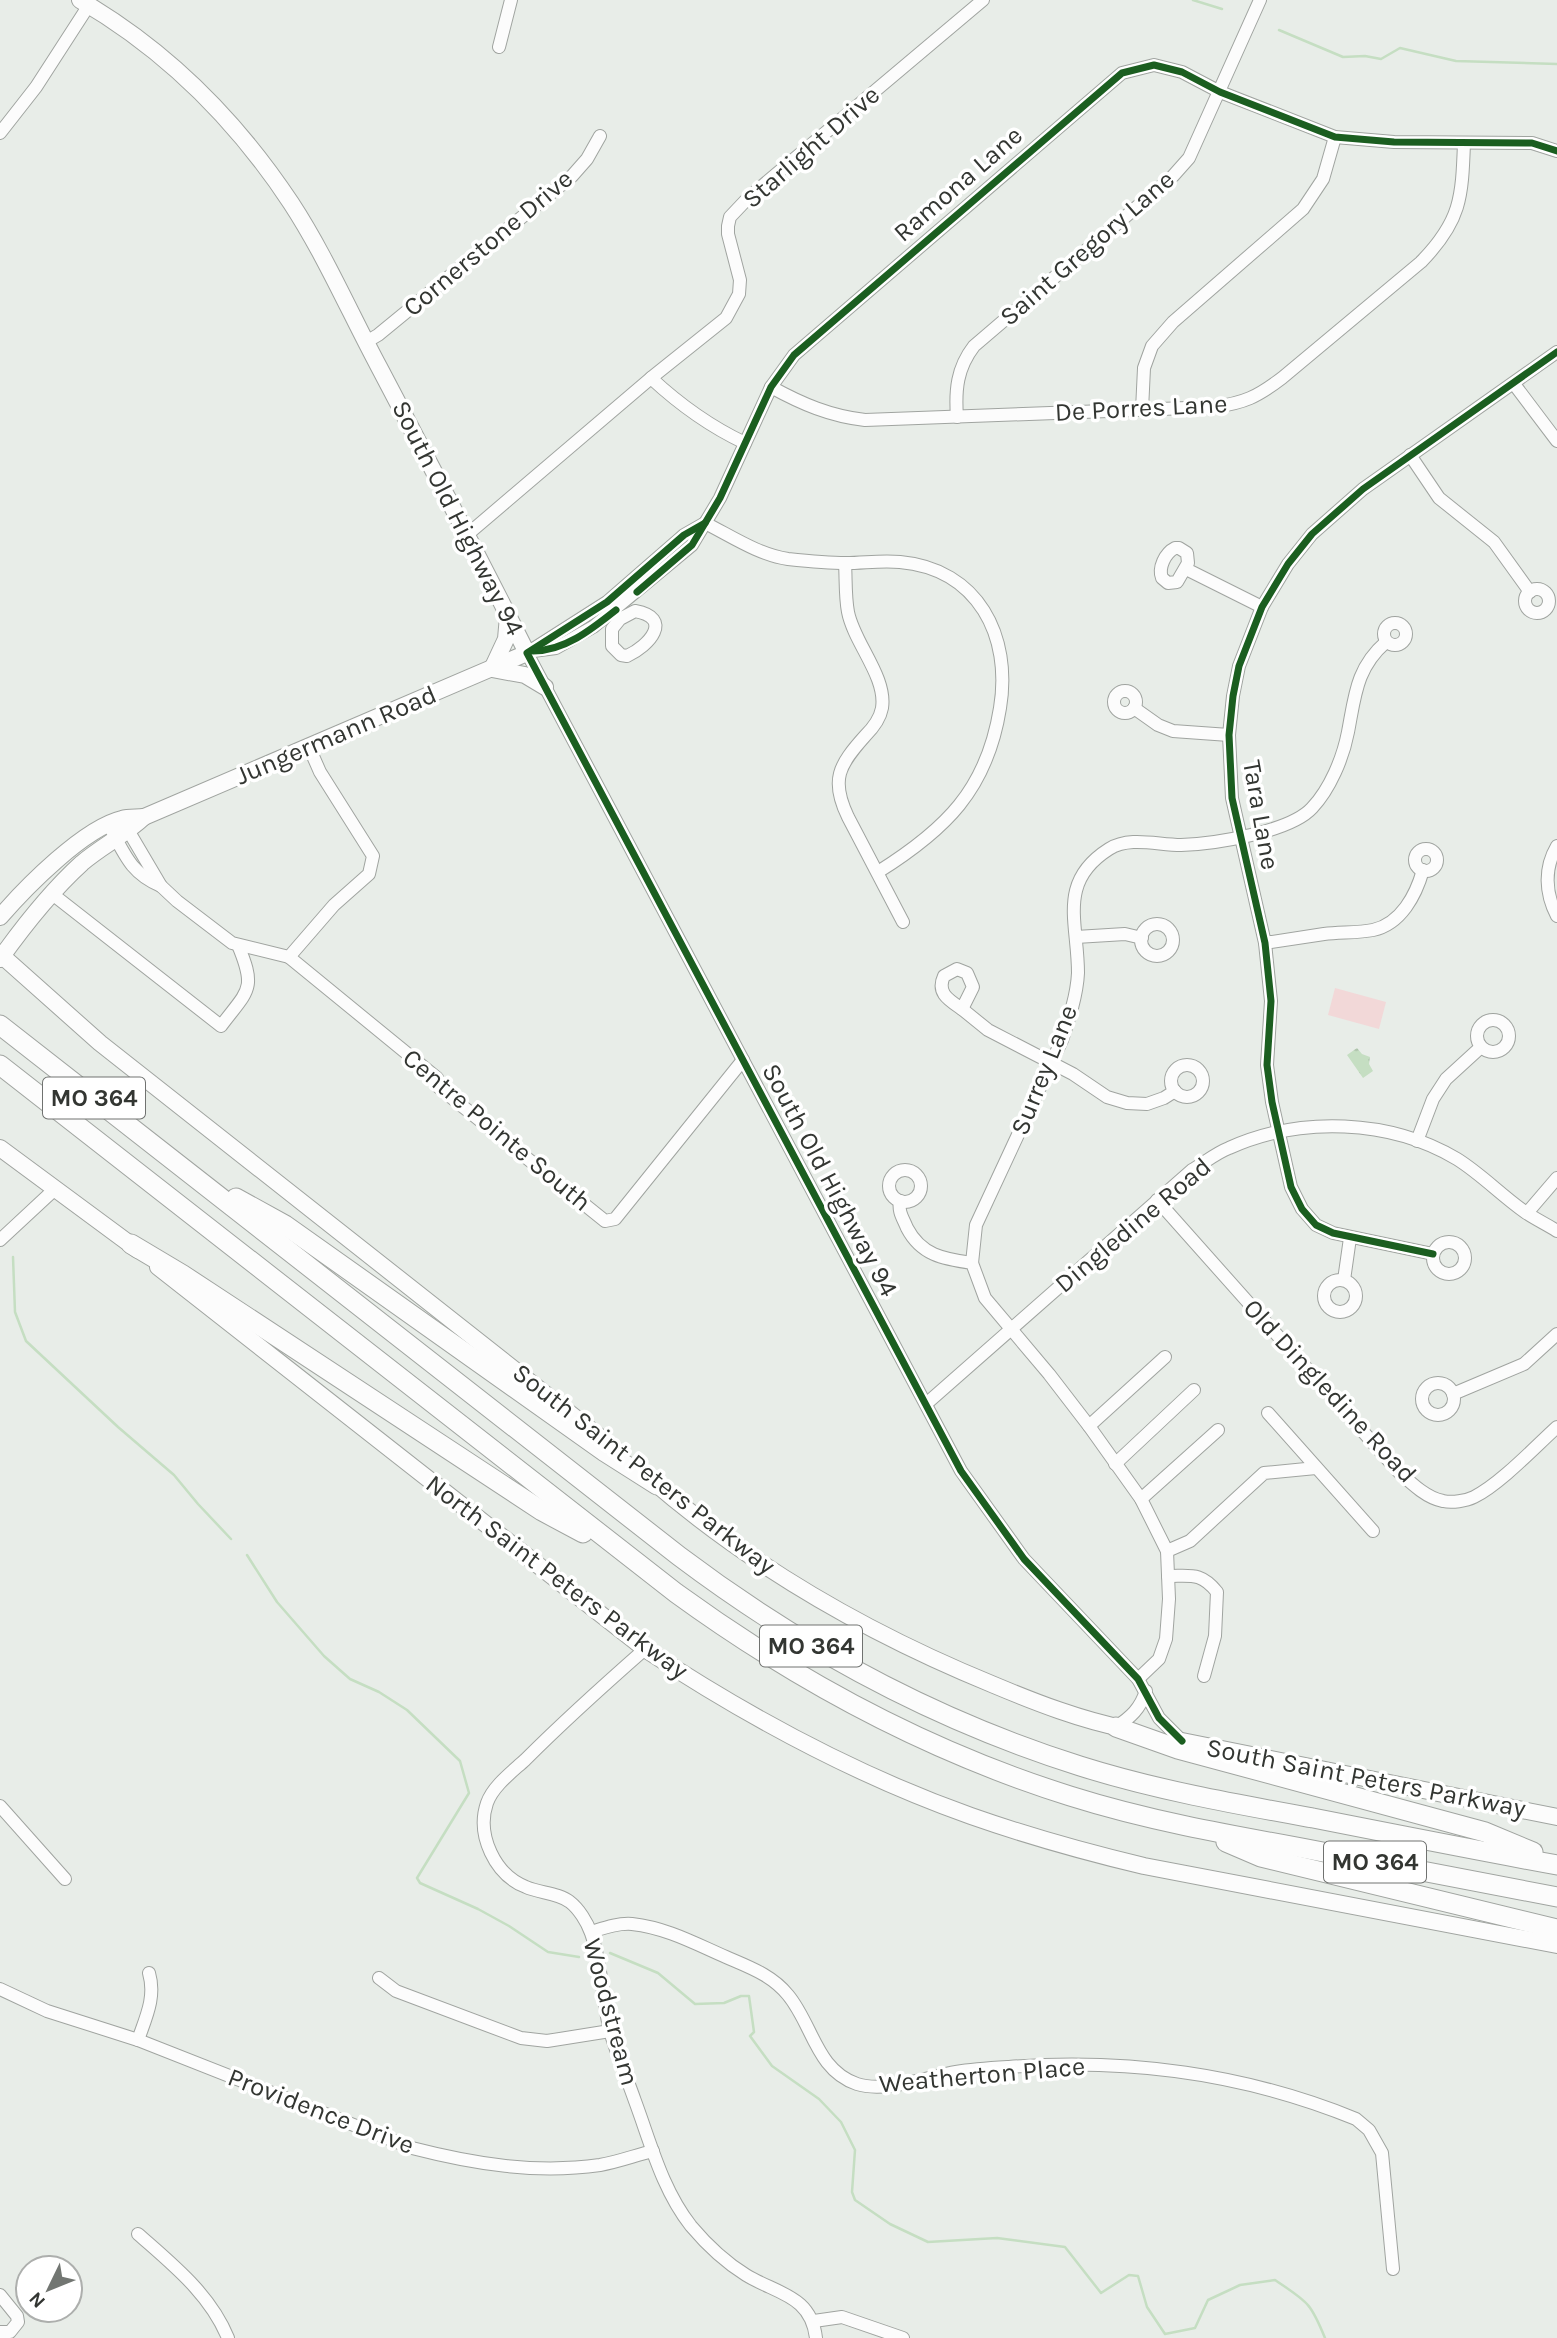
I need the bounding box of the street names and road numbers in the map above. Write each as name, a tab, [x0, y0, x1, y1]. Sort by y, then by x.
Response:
street label: Starlight Drive	[736, 79, 886, 215]
street label: Ramona Lane	[887, 120, 1029, 248]
street label: Cornerstone Drive	[397, 163, 579, 323]
street label: Saint Gregory Lane	[993, 164, 1181, 332]
street label: De Porres Lane	[1054, 388, 1228, 428]
street label: South Old Highway 94	[385, 395, 531, 641]
street label: Jungermann Road	[231, 679, 441, 791]
street label: Tara Lane	[1236, 758, 1286, 872]
street label: Surrey Lane	[1004, 1000, 1084, 1140]
street label: Centre Pointe South	[397, 1042, 597, 1218]
street label: South Old Highway 94	[755, 1058, 905, 1302]
road number: MO 364	[43, 1078, 145, 1118]
street label: Dingledine Road	[1049, 1151, 1217, 1299]
street label: Old Dingledine Road	[1237, 1293, 1423, 1489]
street label: South Saint Peters Parkway	[506, 1357, 782, 1581]
street label: North Saint Peters Parkway	[420, 1468, 694, 1686]
road number: MO 364	[760, 1626, 862, 1666]
street label: South Saint Peters Parkway	[1204, 1732, 1528, 1824]
road number: MO 364	[1324, 1842, 1426, 1882]
street label: Woodstream	[576, 1935, 646, 2089]
street label: Weatherton Place	[878, 2051, 1086, 2099]
street label: Providence Drive	[224, 2061, 418, 2161]

